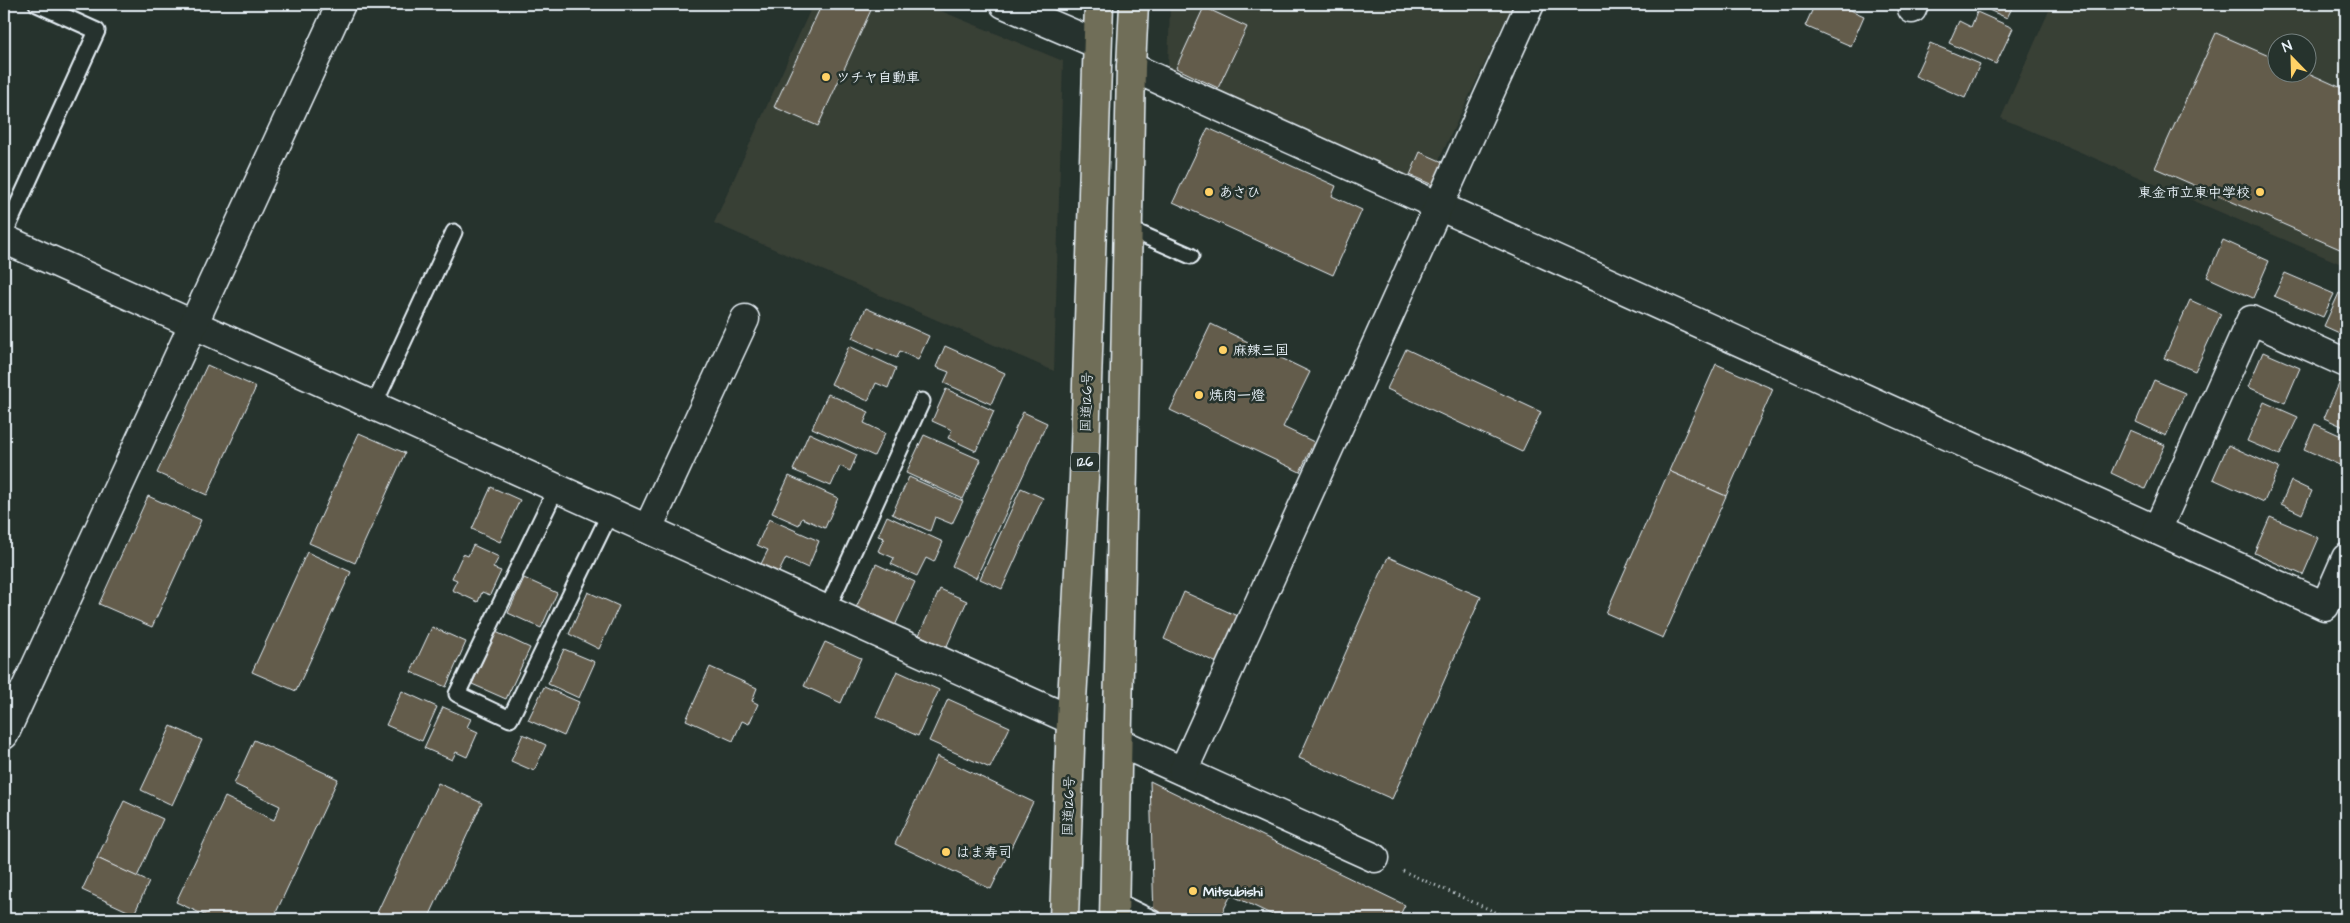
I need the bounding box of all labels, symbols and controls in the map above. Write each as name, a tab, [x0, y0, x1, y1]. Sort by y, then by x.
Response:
north arrow	[2268, 32, 2318, 82]
text: N	[2279, 36, 2295, 58]
place label: ツチヤ自動車	[836, 68, 920, 88]
marker: ツチヤ自動車	[820, 71, 832, 83]
place label: あさひ	[1219, 183, 1261, 203]
place label: 東金市立東中学校	[2138, 183, 2250, 203]
marker: あさひ	[1203, 186, 1215, 198]
marker: 東金市立東中学校	[2254, 186, 2266, 198]
place label: 麻辣三国	[1233, 341, 1289, 361]
marker: 麻辣三国	[1217, 344, 1229, 356]
street label: 国道126号	[1076, 371, 1098, 433]
place label: 焼肉一燈	[1209, 386, 1265, 406]
marker: 焼肉一燈	[1193, 389, 1205, 401]
road number: 126	[1071, 452, 1099, 472]
street label: 国道126号	[1058, 775, 1080, 837]
place label: はま寿司	[956, 843, 1012, 863]
marker: はま寿司	[940, 846, 952, 858]
place label: Mitsubishi	[1203, 882, 1263, 902]
marker: Mitsubishi	[1187, 885, 1199, 897]

